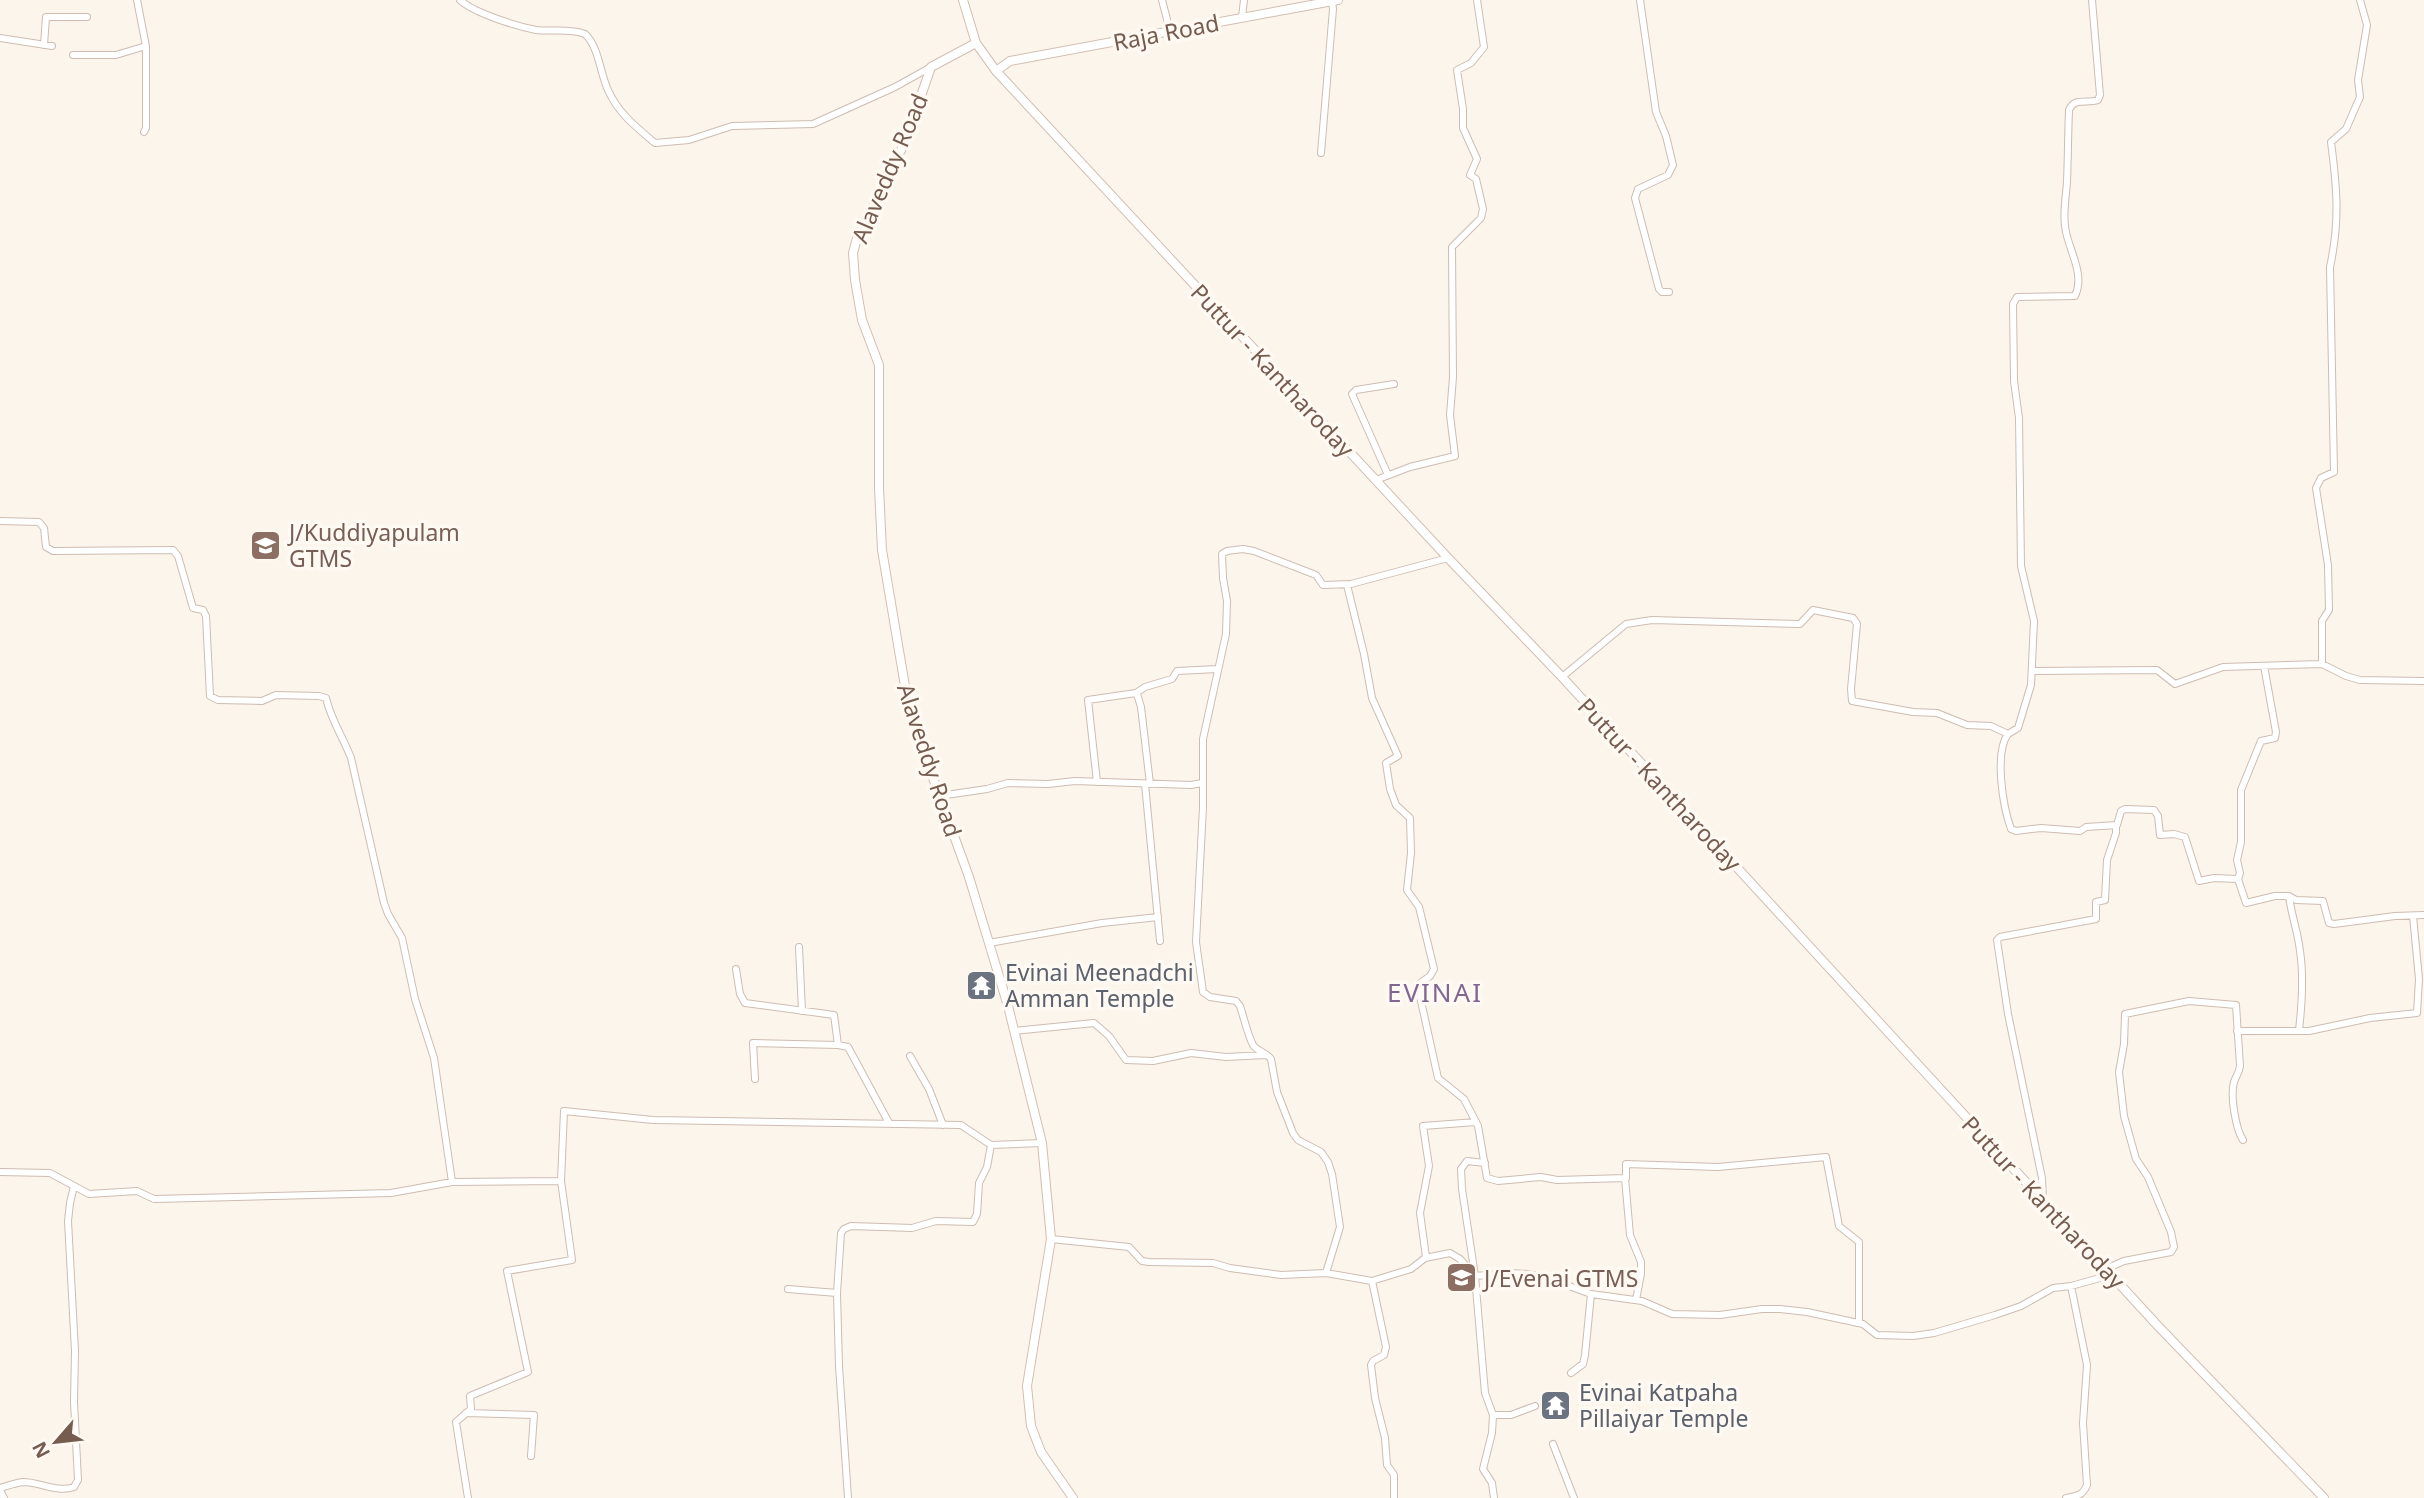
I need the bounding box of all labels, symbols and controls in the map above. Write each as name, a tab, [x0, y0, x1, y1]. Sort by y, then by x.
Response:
street label: Raja Road	[1110, 6, 1222, 58]
street label: Alaveddy Road	[843, 88, 935, 248]
street label: Puttur - Kantharoday	[1184, 276, 1362, 464]
place label: J/Kuddiyapulam GTMS	[287, 516, 460, 574]
school or university icon: J/Kuddiyapulam GTMS	[249, 528, 283, 562]
street label: Alaveddy Road	[890, 679, 970, 841]
street label: Puttur - Kantharoday	[1571, 690, 1749, 878]
place label: Evinai Meenadchi Amman Temple	[1005, 956, 1194, 1014]
temple icon: Evinai Meenadchi Amman Temple	[965, 968, 999, 1002]
district label: EVINAI	[1387, 974, 1483, 1010]
street label: Puttur - Kantharoday	[1955, 1108, 2133, 1296]
school or university icon: J/Evenai GTMS	[1444, 1261, 1478, 1295]
place label: J/Evenai GTMS	[1482, 1262, 1638, 1294]
place label: Evinai Katpaha Pillaiyar Temple	[1579, 1376, 1748, 1434]
temple icon: Evinai Katpaha Pillaiyar Temple	[1539, 1388, 1573, 1422]
north arrow	[21, 1407, 91, 1477]
text: N	[26, 1437, 56, 1463]

